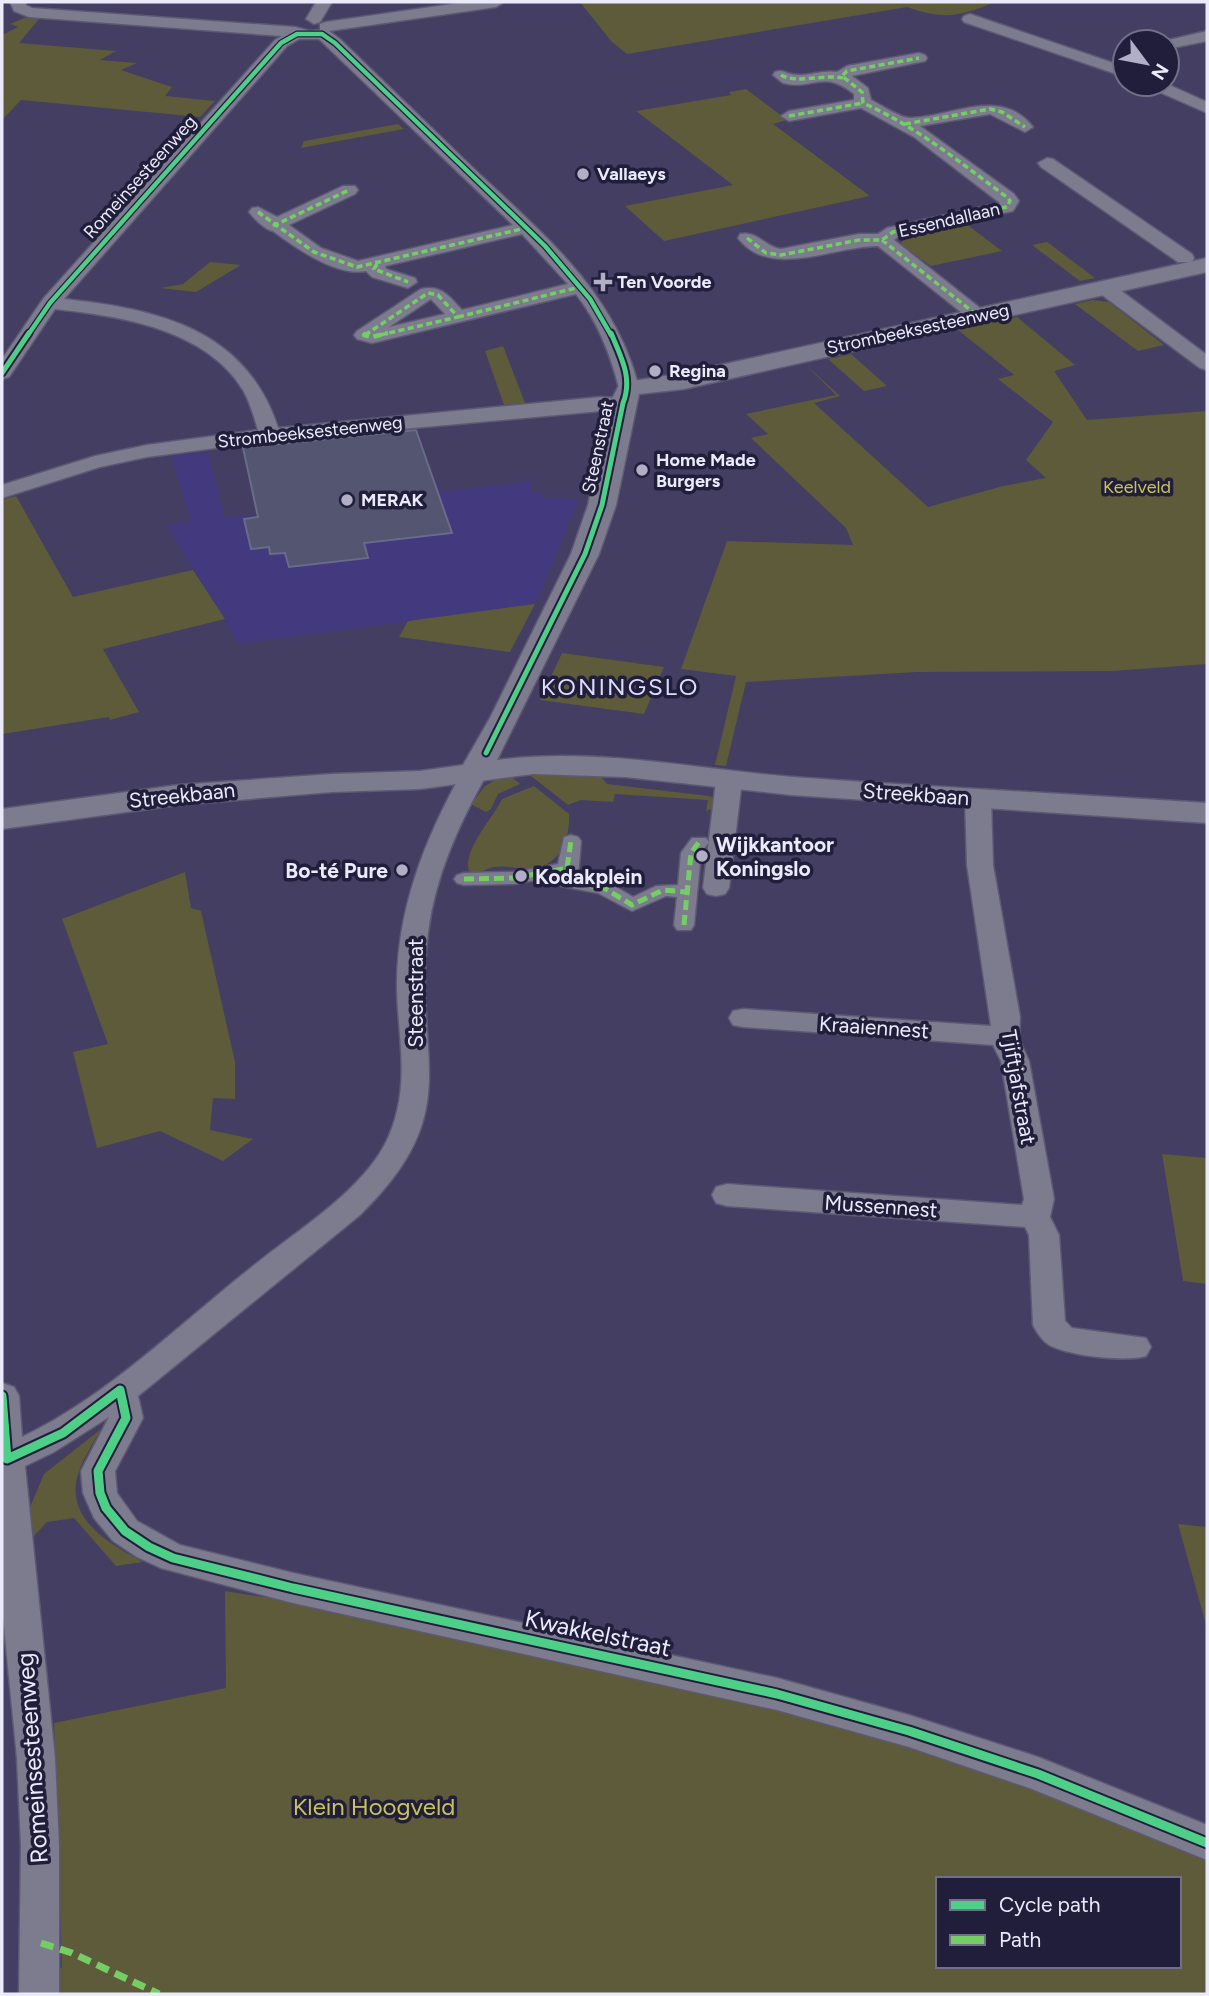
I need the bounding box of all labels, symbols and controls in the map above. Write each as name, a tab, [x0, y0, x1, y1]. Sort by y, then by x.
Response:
north arrow	[1111, 28, 1181, 98]
text: N	[1146, 59, 1174, 84]
street label: Romeinsesteenweg	[79, 111, 201, 243]
place label: Vallaeys	[597, 163, 666, 185]
marker: Vallaeys	[575, 166, 591, 182]
street label: Essendallaan	[896, 198, 1002, 242]
place label: Ten Voorde	[617, 271, 712, 293]
marker: Ten Voorde	[595, 274, 611, 290]
street label: Strombeeksesteenweg	[825, 299, 1011, 359]
place label: Regina	[669, 360, 726, 382]
marker: Regina	[647, 363, 663, 379]
street label: Steenstraat	[577, 399, 619, 495]
street label: Strombeeksesteenweg	[216, 411, 404, 453]
place label: Home Made Burgers	[656, 449, 756, 492]
marker: Home Made Burgers	[634, 462, 650, 478]
park label: Keelveld	[1103, 476, 1171, 498]
place label: MERAK	[361, 489, 424, 511]
marker: MERAK	[339, 492, 355, 508]
district label: KONINGSLO	[541, 672, 699, 701]
street label: Streekbaan	[128, 777, 236, 813]
street label: Streekbaan	[862, 778, 970, 810]
place label: Wijkkantoor Koningslo	[716, 832, 834, 881]
marker: Wijkkantoor Koningslo	[694, 848, 710, 864]
place label: Bo-té Pure	[285, 858, 388, 883]
marker: Bo-té Pure	[394, 862, 410, 878]
place label: Kodakplein	[535, 864, 642, 889]
marker: Kodakplein	[513, 868, 529, 884]
street label: Steenstraat	[403, 938, 428, 1048]
street label: Kraaiennest	[818, 1011, 930, 1043]
street label: Tjiftjafstraat	[997, 1028, 1041, 1146]
street label: Mussennest	[824, 1190, 938, 1222]
street label: Kwakkelstraat	[522, 1603, 674, 1663]
street label: Romeinsesteenweg	[10, 1652, 54, 1864]
park label: Klein Hoogveld	[293, 1792, 455, 1821]
legend	[936, 1877, 1181, 1968]
text: Cycle path	[999, 1892, 1100, 1917]
text: Path	[999, 1927, 1041, 1952]

